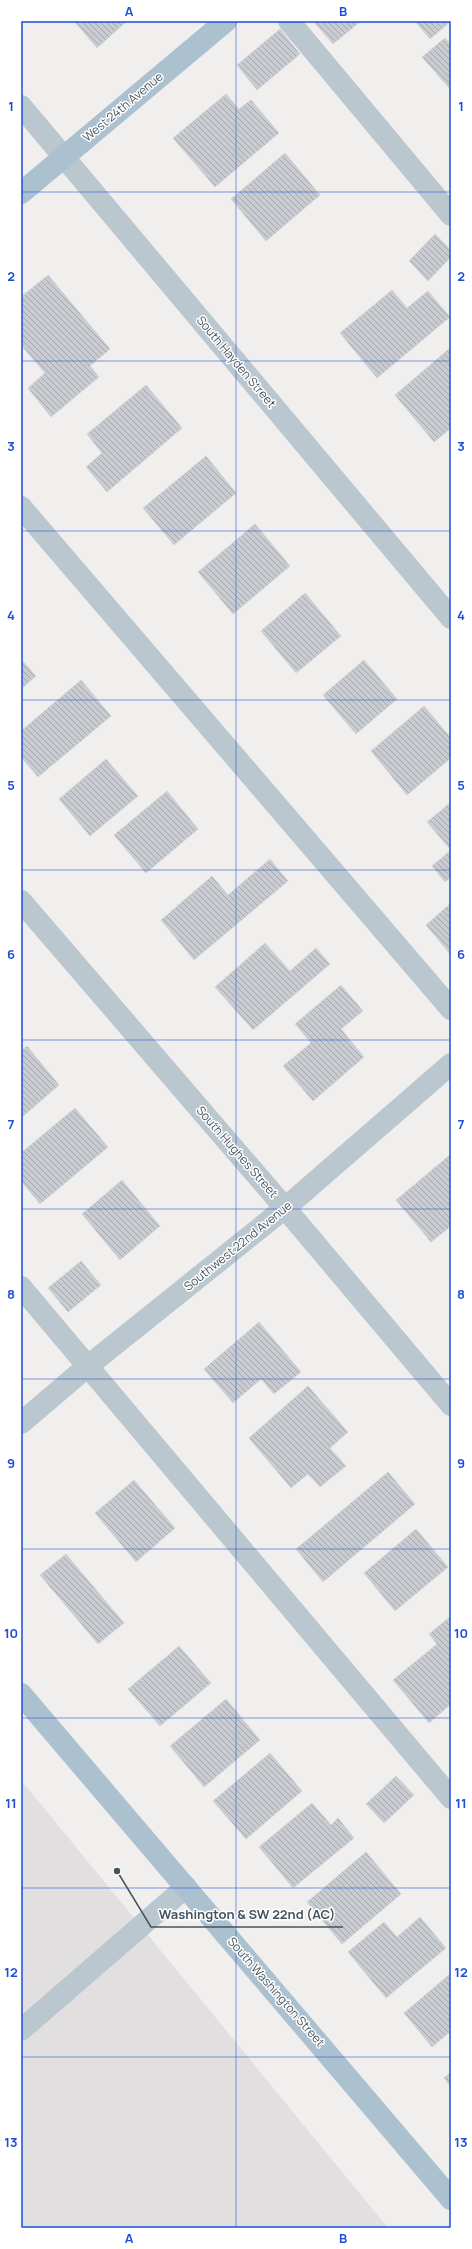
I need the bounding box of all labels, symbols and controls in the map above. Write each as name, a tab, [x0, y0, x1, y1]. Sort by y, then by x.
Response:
text: A	[125, 2, 134, 20]
text: B	[339, 2, 347, 20]
street label: West 24th Avenue	[79, 68, 166, 145]
text: 1	[8, 97, 14, 115]
text: 1	[458, 97, 464, 115]
text: 2	[7, 267, 15, 285]
text: 2	[457, 267, 465, 285]
street label: South Hayden Street	[193, 312, 280, 411]
text: 3	[7, 437, 15, 455]
text: 3	[457, 437, 465, 455]
text: 4	[7, 606, 15, 624]
text: 4	[457, 606, 465, 624]
text: 5	[7, 776, 15, 794]
text: 5	[457, 776, 465, 794]
text: 6	[7, 945, 15, 963]
text: 6	[457, 945, 465, 963]
street label: South Hughes Street	[193, 1102, 282, 1201]
text: 7	[8, 1115, 15, 1133]
text: 7	[458, 1115, 465, 1133]
street label: Southwest 22nd Avenue	[180, 1197, 295, 1295]
text: 8	[7, 1285, 15, 1303]
text: 8	[457, 1285, 465, 1303]
text: 9	[7, 1454, 15, 1472]
text: 9	[457, 1454, 465, 1472]
text: 10	[4, 1624, 18, 1642]
text: 10	[454, 1624, 468, 1642]
text: 11	[5, 1794, 17, 1812]
text: 11	[455, 1794, 467, 1812]
callout: Washington & SW 22nd (AC)	[151, 1902, 343, 1927]
text: Washington & SW 22nd (AC)	[159, 1905, 335, 1923]
street label: South Washington Street	[224, 1933, 329, 2050]
text: 12	[4, 1963, 18, 1981]
text: 12	[454, 1963, 468, 1981]
text: 13	[4, 2133, 18, 2151]
text: 13	[454, 2133, 468, 2151]
text: A	[125, 2229, 134, 2247]
text: B	[339, 2229, 347, 2247]

